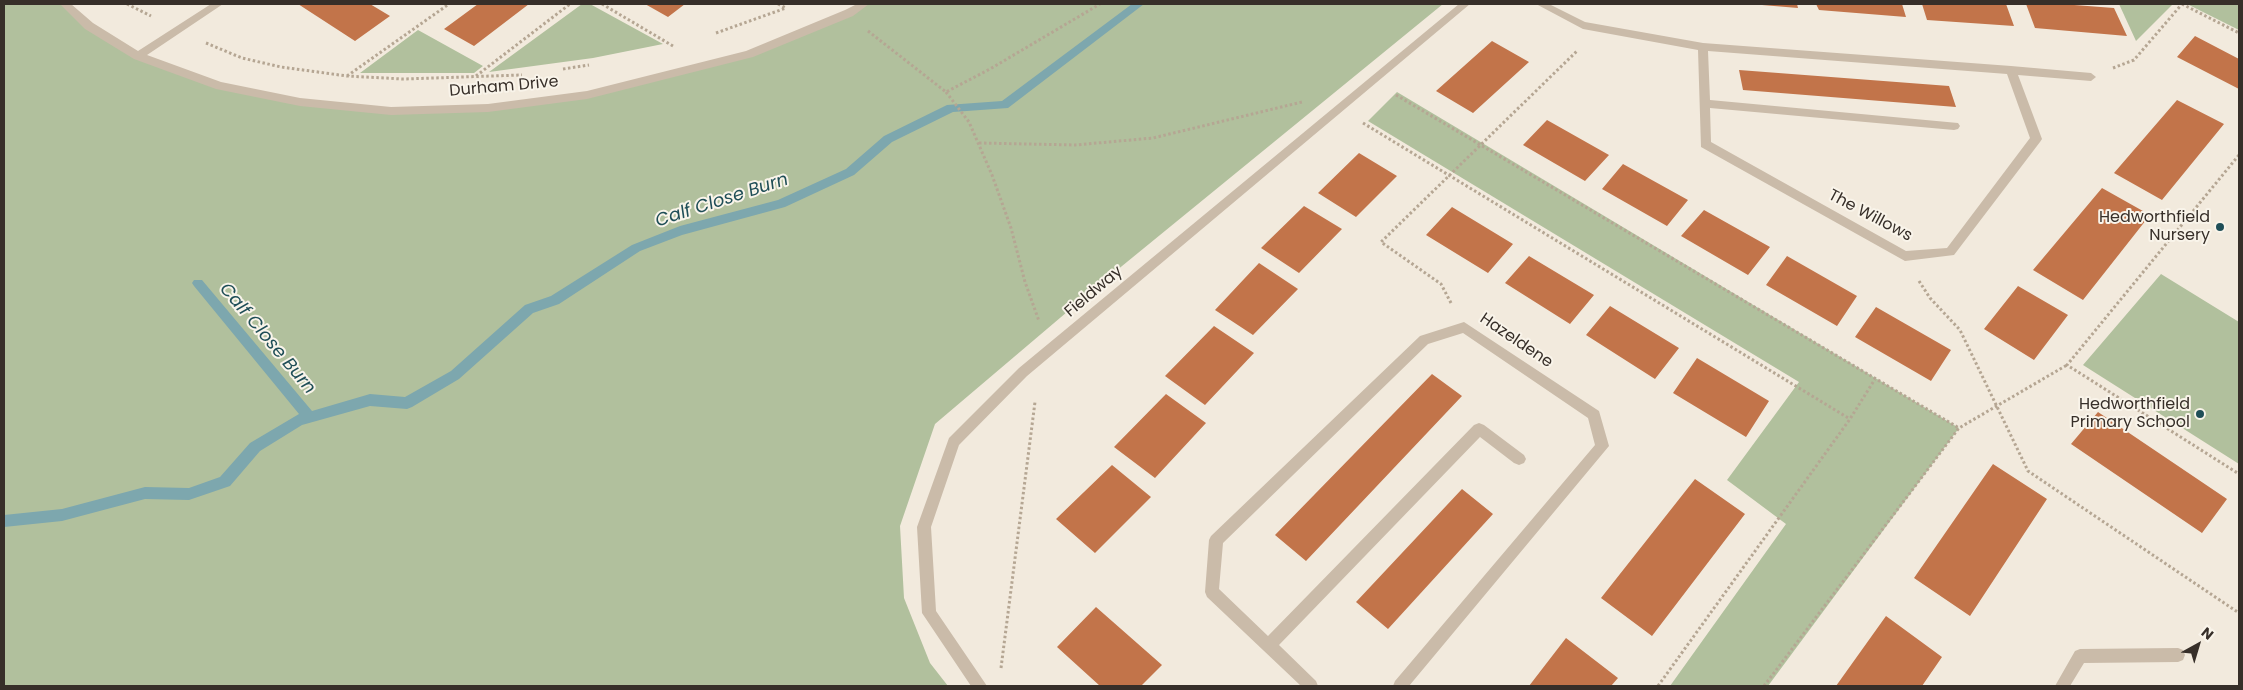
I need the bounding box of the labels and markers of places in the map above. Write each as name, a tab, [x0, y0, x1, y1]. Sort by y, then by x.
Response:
place label: Hedworthfield Nursery	[2099, 208, 2210, 246]
marker: Hedworthfield Nursery	[2214, 221, 2226, 233]
place label: Hedworthfield Primary School	[2071, 395, 2190, 433]
marker: Hedworthfield Primary School	[2194, 408, 2206, 420]

